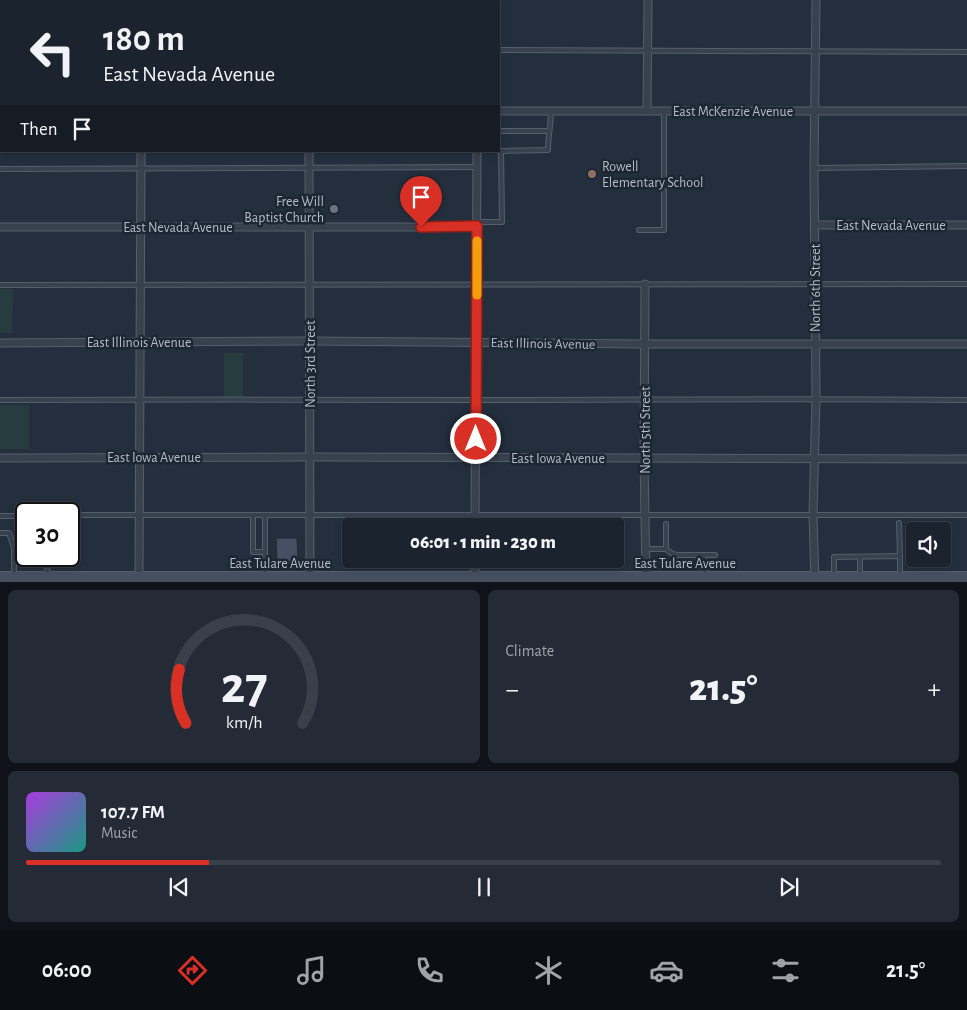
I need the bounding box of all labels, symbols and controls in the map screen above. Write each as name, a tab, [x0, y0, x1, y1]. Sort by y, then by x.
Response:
icon: left	[20, 20, 85, 85]
text: 180 m	[103, 22, 185, 57]
text: East Nevada Avenue	[103, 63, 275, 85]
street label: East McKenzie Avenue	[673, 105, 793, 119]
icon: arrive	[68, 115, 96, 143]
text: Then	[20, 120, 58, 139]
place label: Rowell Elementary School	[602, 160, 704, 190]
marker: Rowell Elementary School	[586, 168, 598, 180]
pin	[400, 176, 442, 227]
icon: arrive	[407, 183, 435, 211]
place label: Free Will Baptist Church	[244, 195, 324, 225]
marker: Free Will Baptist Church	[328, 203, 340, 215]
street label: East Nevada Avenue	[836, 219, 946, 233]
street label: East Nevada Avenue	[123, 221, 233, 235]
street label: North 6th Street	[809, 243, 823, 332]
street label: North 3rd Street	[304, 320, 318, 408]
street label: East Illinois Avenue	[87, 336, 191, 350]
street label: East Illinois Avenue	[491, 336, 595, 352]
street label: North 5th Street	[639, 386, 653, 474]
position arrow	[449, 412, 501, 464]
street label: East Iowa Avenue	[107, 451, 201, 465]
street label: East Iowa Avenue	[511, 452, 605, 466]
speed limit sign: 30	[15, 502, 80, 567]
map controls	[906, 522, 951, 567]
button: sound	[906, 522, 951, 567]
text: 06:01 · 1 min · 230 m	[410, 533, 556, 552]
street label: East Tulare Avenue	[229, 557, 331, 571]
street label: East Tulare Avenue	[634, 557, 736, 571]
text: Climate	[506, 643, 554, 659]
text: 27	[220, 660, 267, 712]
text: 21.5°	[689, 670, 758, 708]
text: −	[506, 676, 519, 704]
text: +	[928, 676, 941, 704]
text: km/h	[225, 714, 262, 732]
text: 107.7 FM	[101, 803, 165, 822]
text: Music	[101, 825, 137, 841]
icon: previous	[165, 873, 193, 901]
icon: pause	[470, 873, 498, 901]
icon: next	[775, 873, 803, 901]
icon: directions	[175, 953, 210, 988]
icon: music	[294, 953, 329, 988]
icon: phone	[412, 953, 447, 988]
icon: climate	[531, 953, 566, 988]
icon: car	[649, 953, 684, 988]
icon: filters	[768, 953, 803, 988]
text: 06:00	[42, 959, 92, 981]
text: 21.5°	[886, 959, 925, 981]

